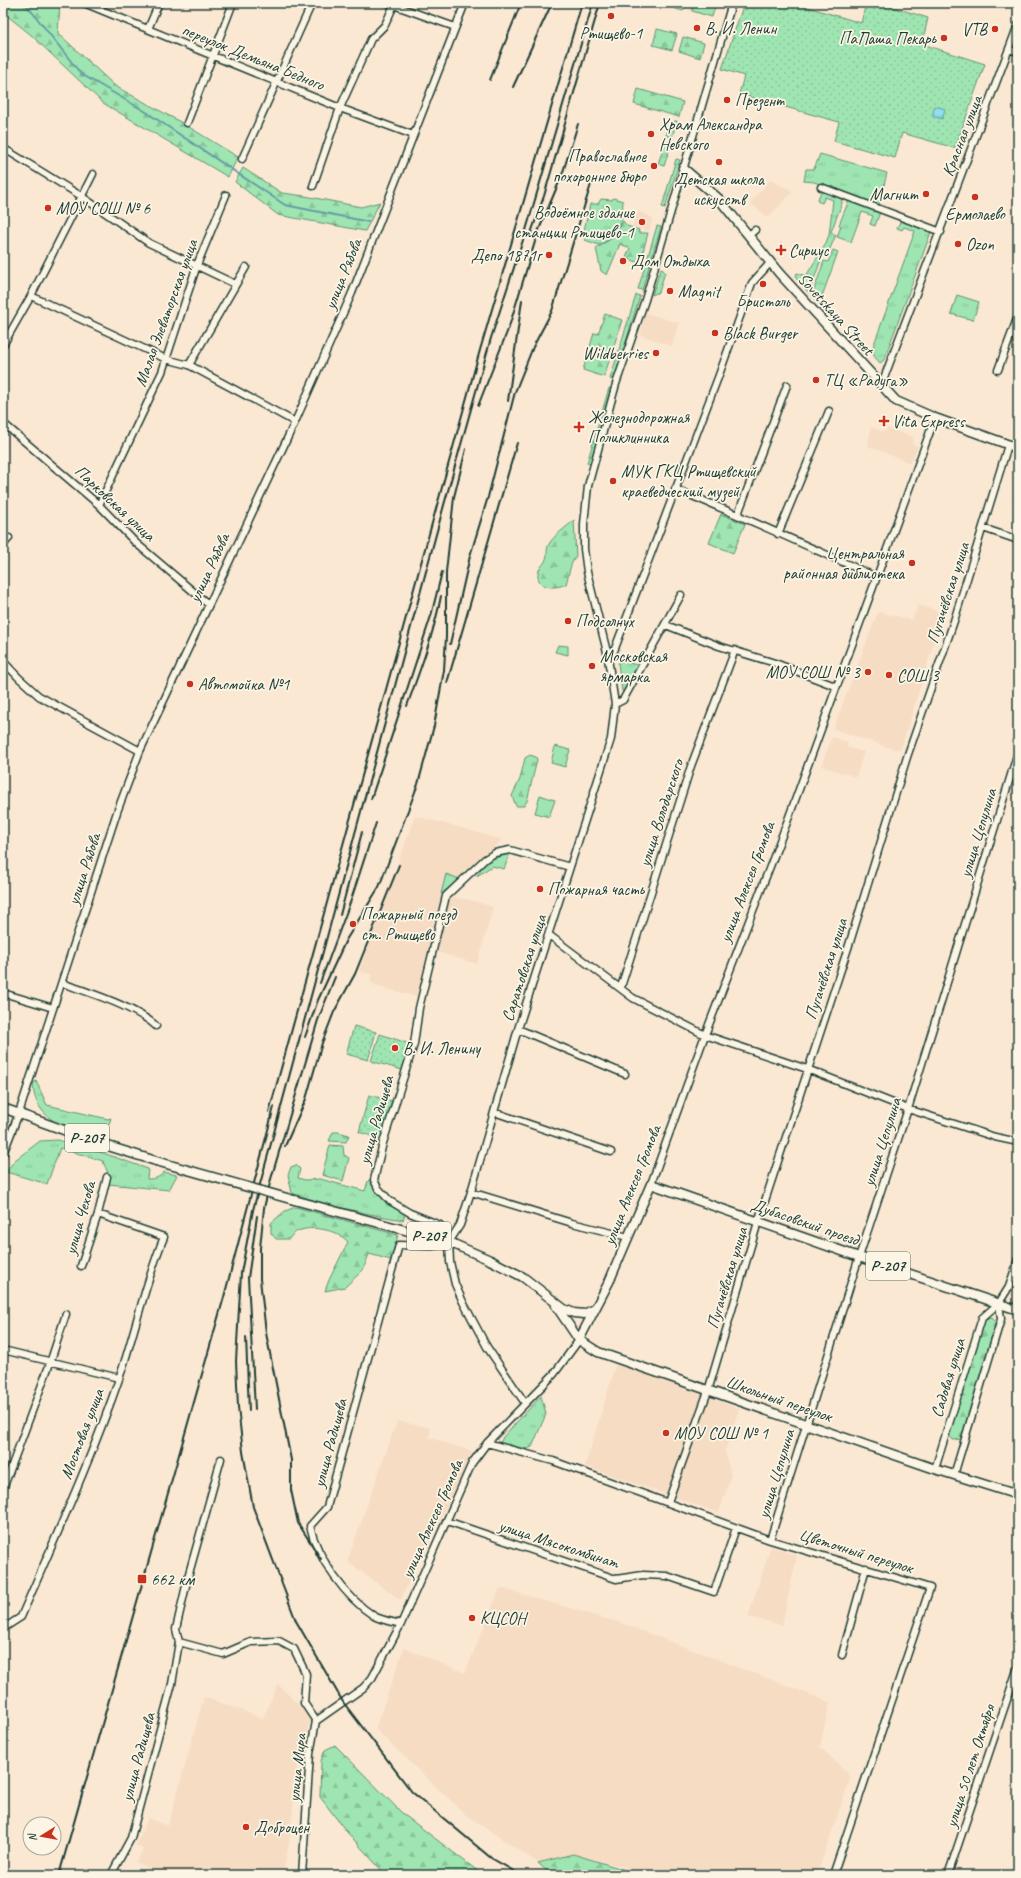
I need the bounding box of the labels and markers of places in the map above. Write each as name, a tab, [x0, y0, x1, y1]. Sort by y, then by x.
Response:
marker: Ртищево-1	[606, 11, 616, 21]
place label: В. И. Ленин	[705, 18, 777, 39]
place label: VTB	[962, 19, 988, 40]
place label: Ртищево-1	[580, 23, 644, 44]
marker: В. И. Ленин	[692, 23, 702, 33]
marker: VTB	[990, 24, 1000, 34]
place label: ПаПаша Пекарь	[839, 28, 937, 49]
marker: ПаПаша Пекарь	[939, 33, 949, 43]
place label: Презент	[735, 90, 785, 112]
marker: Презент	[722, 95, 732, 105]
place label: Храм Александра Невского	[659, 114, 763, 155]
marker: Храм Александра Невского	[646, 129, 656, 139]
place label: Православное похоронное бюро	[553, 146, 647, 187]
marker: Детская школа искусств	[714, 157, 724, 167]
marker: Православное похоронное бюро	[649, 161, 659, 171]
place label: Детская школа искусств	[674, 169, 765, 210]
place label: Магнит	[870, 184, 918, 205]
marker: Магнит	[921, 189, 931, 199]
marker: Ермолаево	[970, 192, 980, 202]
place label: МОУ СОШ № 6	[56, 198, 152, 219]
place label: Водоёмное здание станции Ртищево-1	[514, 202, 635, 243]
marker: МОУ СОШ № 6	[43, 203, 53, 213]
place label: Ермолаево	[945, 204, 1006, 225]
marker: Водоёмное здание станции Ртищево-1	[637, 217, 647, 227]
place label: Ozon	[966, 234, 994, 255]
marker: Ozon	[953, 239, 963, 249]
place label: Сириус	[789, 240, 830, 261]
place label: Депо 1871г	[471, 245, 543, 266]
marker: Сириус	[776, 245, 786, 255]
marker: Депо 1871г	[544, 250, 554, 260]
place label: Дом Отдыха	[631, 251, 710, 272]
marker: Дом Отдыха	[618, 256, 628, 266]
marker: Бристоль	[758, 279, 768, 289]
place label: Magnit	[678, 281, 723, 302]
marker: Magnit	[665, 286, 675, 296]
place label: Бристоль	[737, 291, 791, 312]
place label: Black Burger	[723, 323, 799, 344]
marker: Black Burger	[710, 328, 720, 338]
place label: Wildberries	[583, 343, 650, 364]
marker: Wildberries	[651, 348, 661, 358]
place label: ТЦ «Радуга»	[824, 370, 908, 391]
marker: ТЦ «Радуга»	[811, 375, 821, 385]
place label: Железнодорожная Поликлинника	[588, 407, 690, 448]
place label: Vita Express	[892, 411, 967, 432]
marker: Vita Express	[879, 416, 889, 426]
marker: Железнодорожная Поликлинника	[573, 421, 585, 433]
place label: МУК ГКЦ Ртищевский краеведческий музей	[621, 461, 757, 503]
marker: МУК ГКЦ Ртищевский краеведческий музей	[608, 476, 618, 486]
place label: Центральная районная библиотека	[783, 543, 905, 584]
marker: Центральная районная библиотека	[907, 558, 917, 568]
place label: Подсолнух	[576, 611, 635, 632]
marker: Подсолнух	[563, 616, 573, 626]
place label: Московская ярмарка	[600, 646, 668, 687]
marker: Московская ярмарка	[587, 661, 597, 671]
place label: МОУ СОШ № 3	[766, 662, 861, 683]
place label: СОШ 3	[897, 665, 940, 686]
marker: МОУ СОШ № 3	[863, 667, 873, 677]
marker: СОШ 3	[884, 670, 894, 680]
place label: Автомойка №1	[198, 674, 291, 695]
marker: Автомойка №1	[185, 679, 195, 689]
place label: Пожарная часть	[548, 879, 646, 900]
marker: Пожарная часть	[535, 884, 545, 894]
place label: Пожарный поезд ст. Ртищево	[361, 904, 458, 945]
marker: Пожарный поезд ст. Ртищево	[348, 919, 358, 929]
place label: В. И. Ленину	[403, 1038, 481, 1059]
marker: В. И. Ленину	[390, 1043, 400, 1053]
place label: МОУ СОШ № 1	[674, 1423, 770, 1444]
marker: МОУ СОШ № 1	[661, 1428, 671, 1438]
place label: 662 км	[151, 1569, 195, 1590]
marker: 662 км	[136, 1573, 148, 1585]
place label: КЦСОН	[480, 1608, 529, 1629]
marker: КЦСОН	[467, 1613, 477, 1623]
place label: Доброцен	[254, 1817, 310, 1838]
marker: Доброцен	[241, 1822, 251, 1832]

